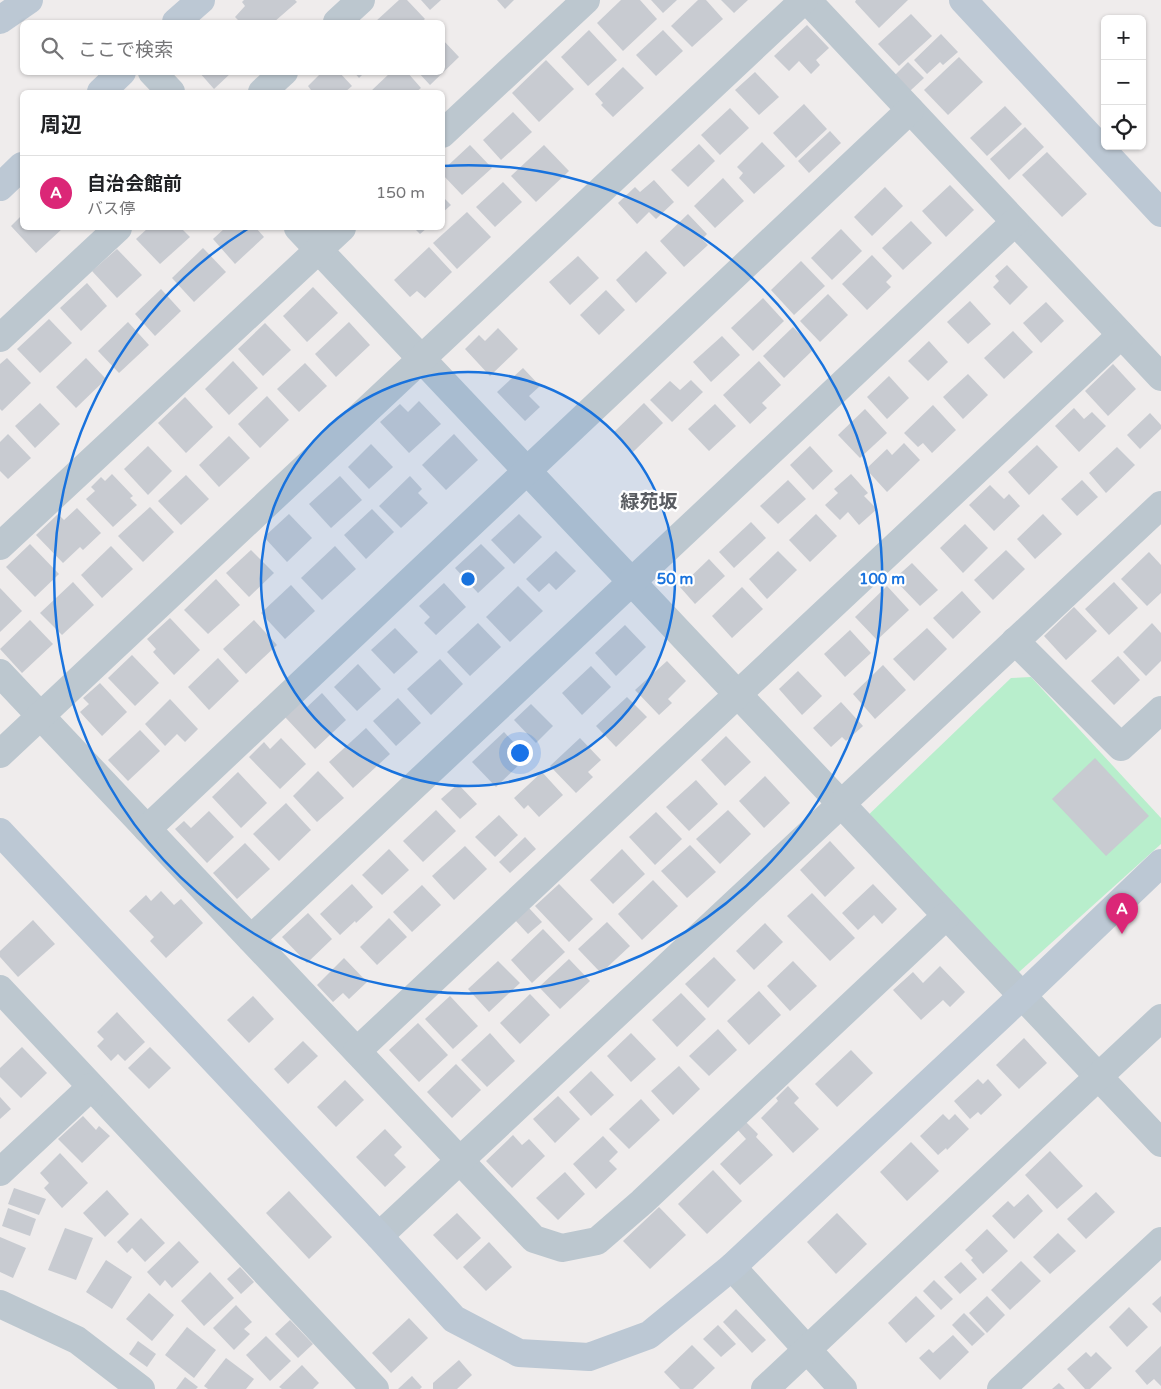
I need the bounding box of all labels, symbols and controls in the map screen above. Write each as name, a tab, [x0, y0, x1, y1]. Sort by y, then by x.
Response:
map controls	[1101, 15, 1146, 150]
button: +	[1101, 15, 1146, 60]
search box	[20, 20, 445, 75]
icon: search	[38, 34, 66, 62]
text: ここで検索	[78, 39, 173, 61]
button: −	[1101, 60, 1146, 105]
button: locate	[1101, 105, 1146, 150]
text: 周辺	[40, 113, 82, 138]
text: 自治会館前	[87, 173, 182, 195]
text: A	[50, 183, 62, 203]
text: 150 m	[376, 183, 425, 203]
text: バス停	[87, 199, 135, 219]
district label: 緑苑坂	[620, 491, 678, 513]
centre of rings	[459, 570, 477, 588]
text: 50 m	[657, 570, 693, 588]
text: 100 m	[859, 570, 905, 588]
your location	[507, 740, 533, 766]
pin: A	[1106, 893, 1138, 934]

